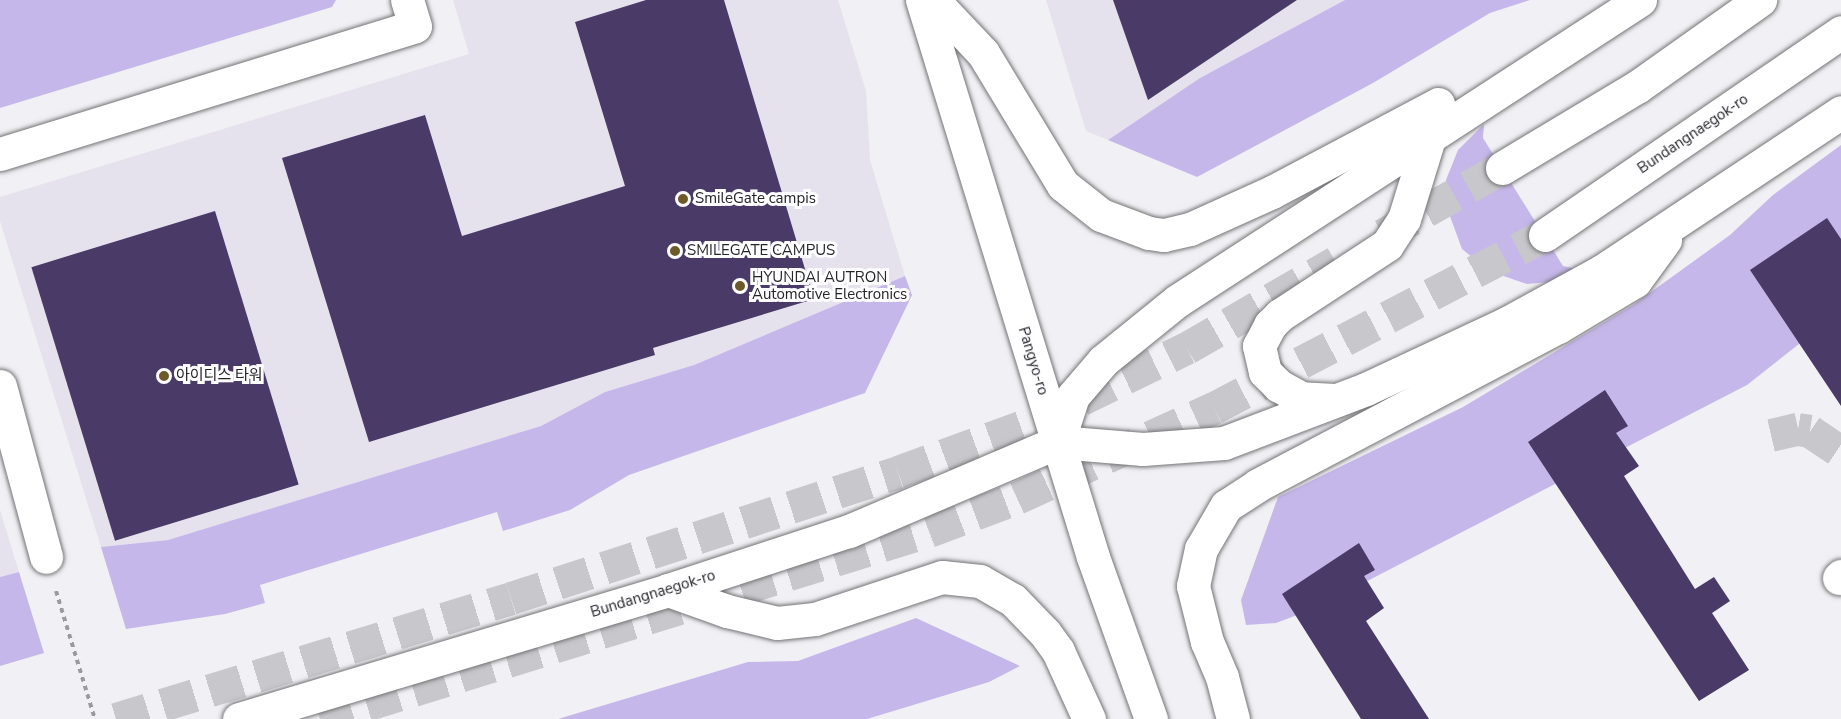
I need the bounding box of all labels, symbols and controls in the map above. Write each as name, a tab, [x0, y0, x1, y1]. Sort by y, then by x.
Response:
street label: Bundangnaegok-ro	[1634, 90, 1752, 178]
place label: SmileGate campis	[695, 190, 816, 208]
marker: SmileGate campis	[676, 192, 690, 206]
place label: SMILEGATE CAMPUS	[687, 242, 835, 260]
marker: SMILEGATE CAMPUS	[668, 244, 682, 258]
place label: HYUNDAI AUTRON Automotive Electronics	[752, 268, 907, 303]
marker: HYUNDAI AUTRON Automotive Electronics	[733, 279, 747, 293]
street label: Pangyo-ro	[1014, 325, 1052, 397]
place label: 아이디스 타워	[176, 367, 263, 385]
marker: 아이디스 타워	[157, 369, 171, 383]
street label: Bundangnaegok-ro	[588, 566, 718, 622]

